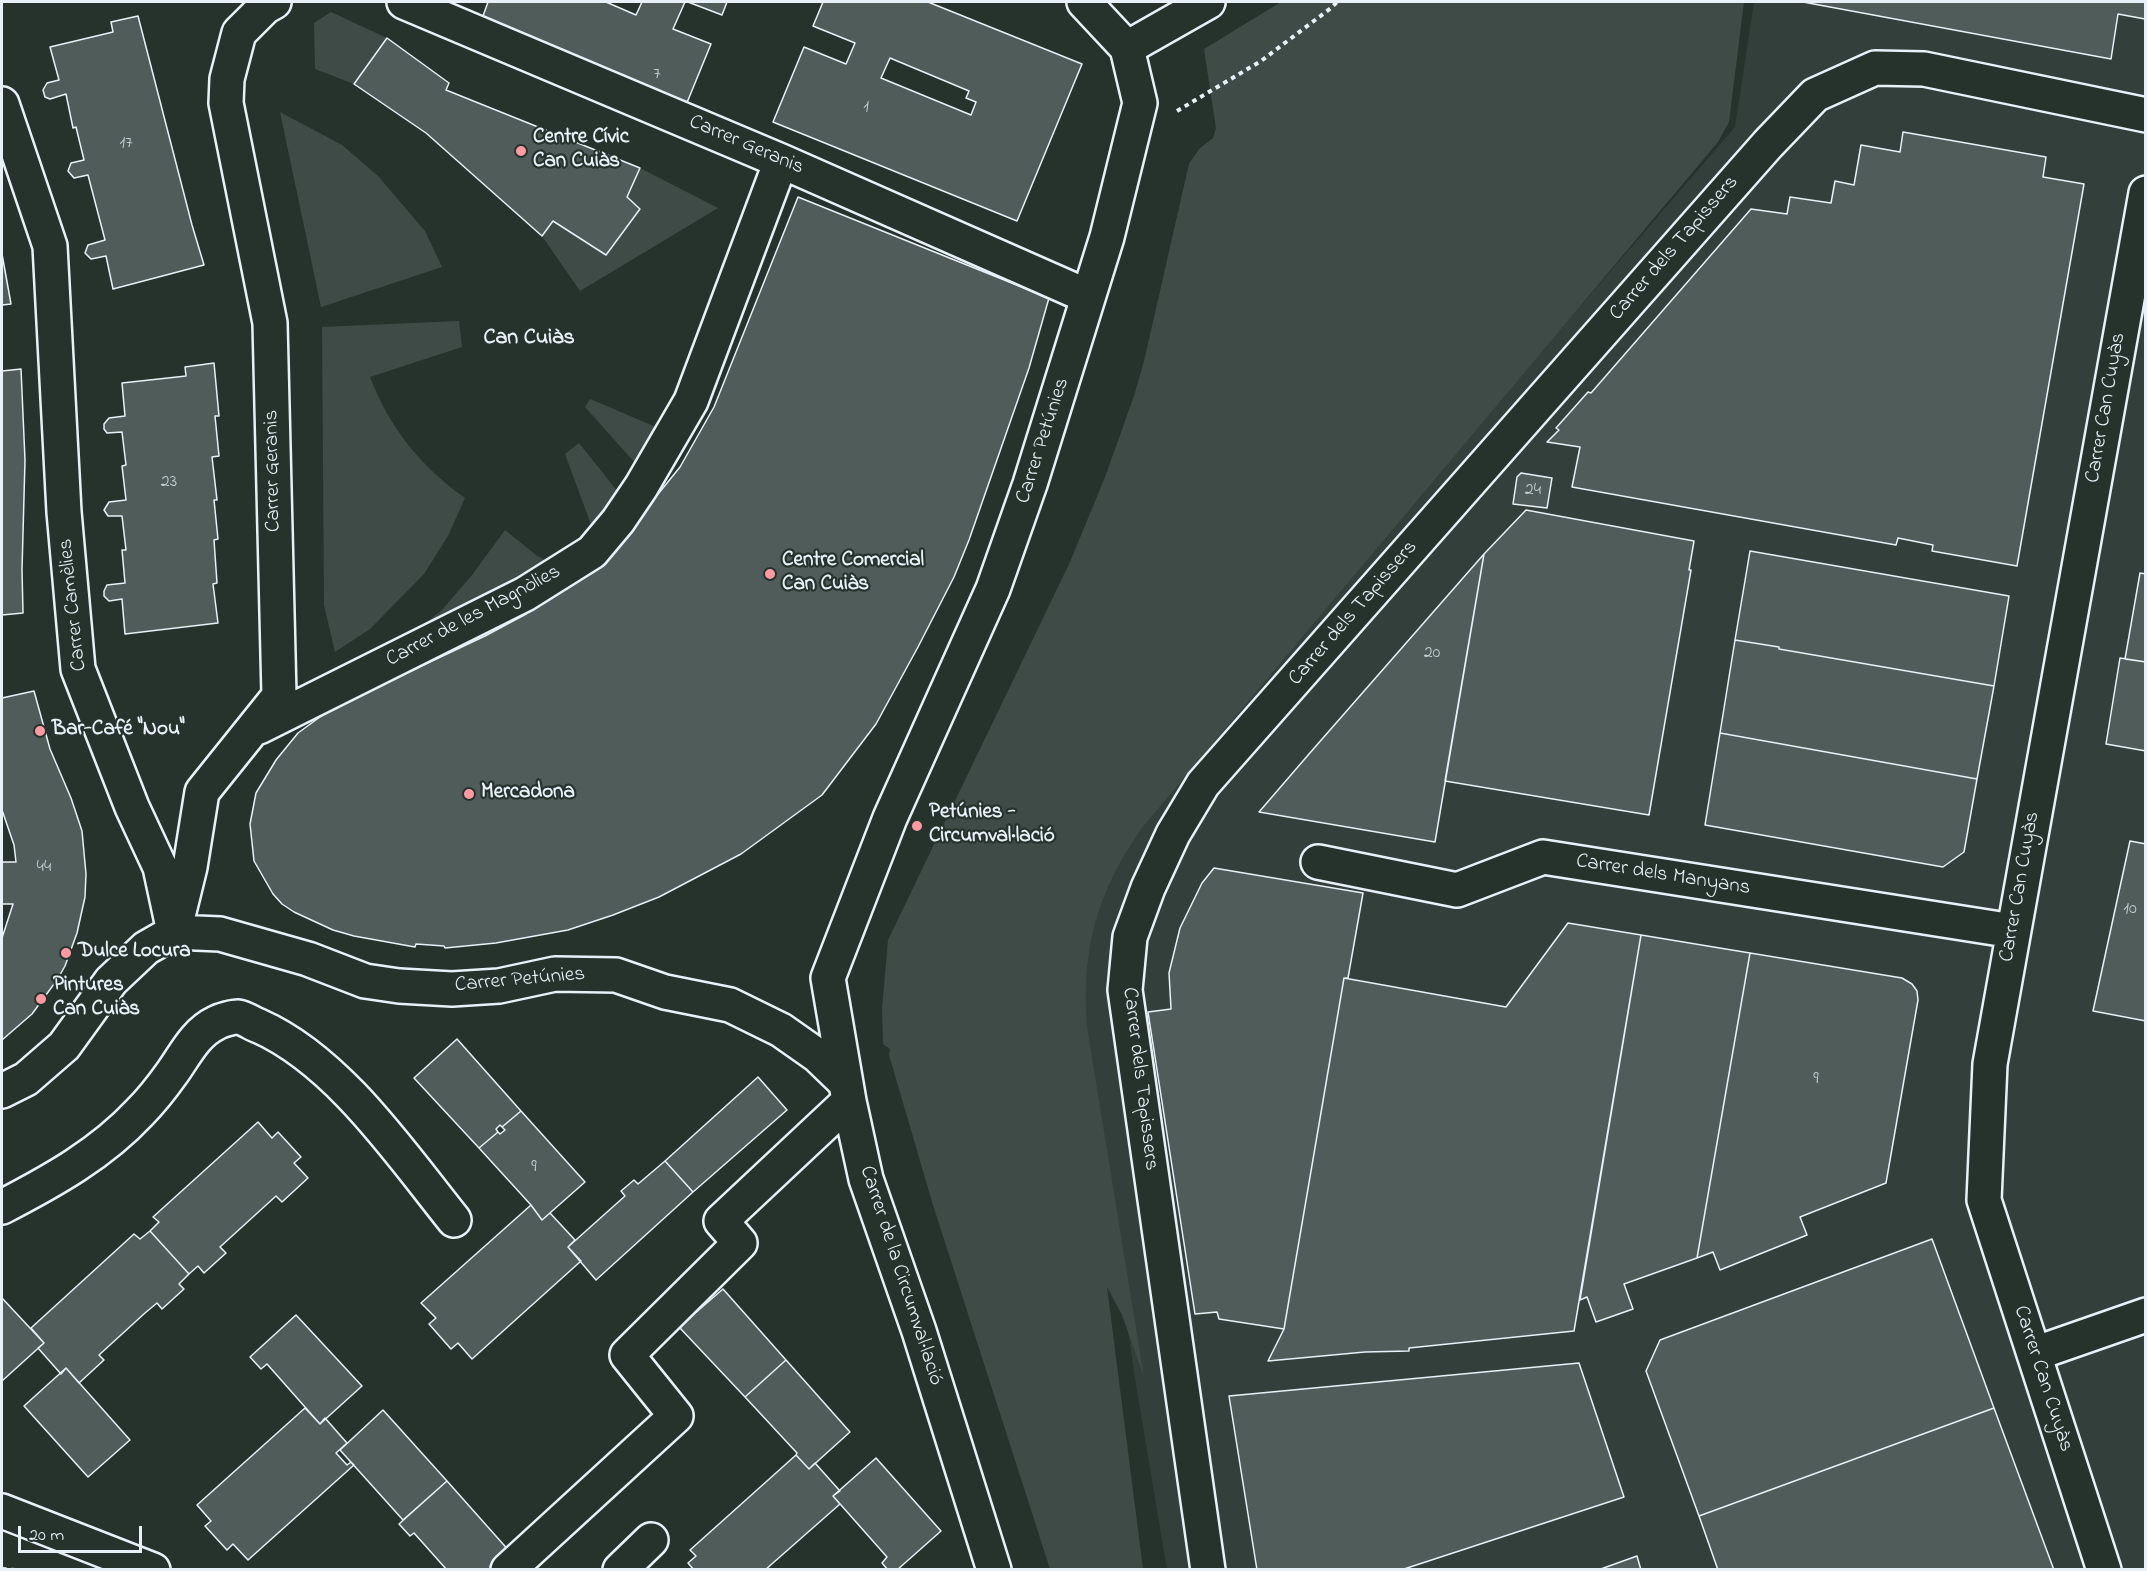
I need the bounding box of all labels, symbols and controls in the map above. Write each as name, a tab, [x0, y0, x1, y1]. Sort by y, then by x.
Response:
house number: 7	[653, 64, 661, 86]
house number: 1	[863, 97, 869, 119]
street label: Carrer Geranis	[685, 111, 807, 181]
place label: Centre Cívic Can Cuiàs	[533, 126, 629, 176]
house number: 17	[119, 133, 133, 155]
marker: Centre Cívic Can Cuiàs	[514, 144, 528, 158]
street label: Carrer dels Tapissers	[1605, 171, 1745, 327]
district label: Can Cuiàs	[483, 326, 575, 352]
street label: Carrer Can Cuyàs	[2081, 331, 2133, 485]
street label: Carrer Petúnies	[1012, 375, 1076, 507]
street label: Carrer Geranis	[260, 410, 288, 532]
house number: 23	[161, 472, 177, 494]
house number: 24	[1525, 480, 1541, 502]
street label: Carrer dels Tapissers	[1284, 536, 1424, 692]
street label: Carrer Camèlies	[55, 538, 93, 672]
place label: Centre Comercial Can Cuiàs	[782, 549, 924, 599]
street label: Carrer de les Magnòlies	[382, 560, 566, 674]
marker: Centre Comercial Can Cuiàs	[763, 567, 777, 581]
house number: 20	[1424, 643, 1440, 665]
place label: Bar-Café "Nou"	[52, 718, 185, 744]
marker: Bar-Café "Nou"	[33, 724, 47, 738]
place label: Mercadona	[481, 781, 575, 807]
marker: Mercadona	[462, 787, 476, 801]
place label: Petúnies - Circumval·lació	[929, 801, 1055, 851]
street label: Carrer Can Cuyàs	[1995, 810, 2047, 964]
marker: Petúnies - Circumval·lació	[910, 819, 924, 833]
street label: Carrer dels Manyans	[1574, 850, 1752, 902]
house number: 44	[37, 857, 51, 879]
house number: 10	[2123, 899, 2137, 921]
place label: Dulce Locura	[78, 940, 191, 966]
marker: Dulce Locura	[59, 946, 73, 960]
street label: Carrer Petúnies	[454, 963, 586, 999]
place label: Pintures Can Cuiàs	[53, 974, 140, 1024]
street label: Carrer dels Tapissers	[1115, 986, 1163, 1172]
marker: Pintures Can Cuiàs	[34, 992, 48, 1006]
house number: 9	[1813, 1069, 1819, 1091]
house number: 9	[531, 1157, 537, 1179]
street label: Carrer de la Circumval·lació	[853, 1163, 947, 1389]
street label: Carrer Can Cuyàs	[2007, 1303, 2077, 1455]
scale bar	[21, 1514, 146, 1552]
text: 20 m	[29, 1523, 64, 1549]

